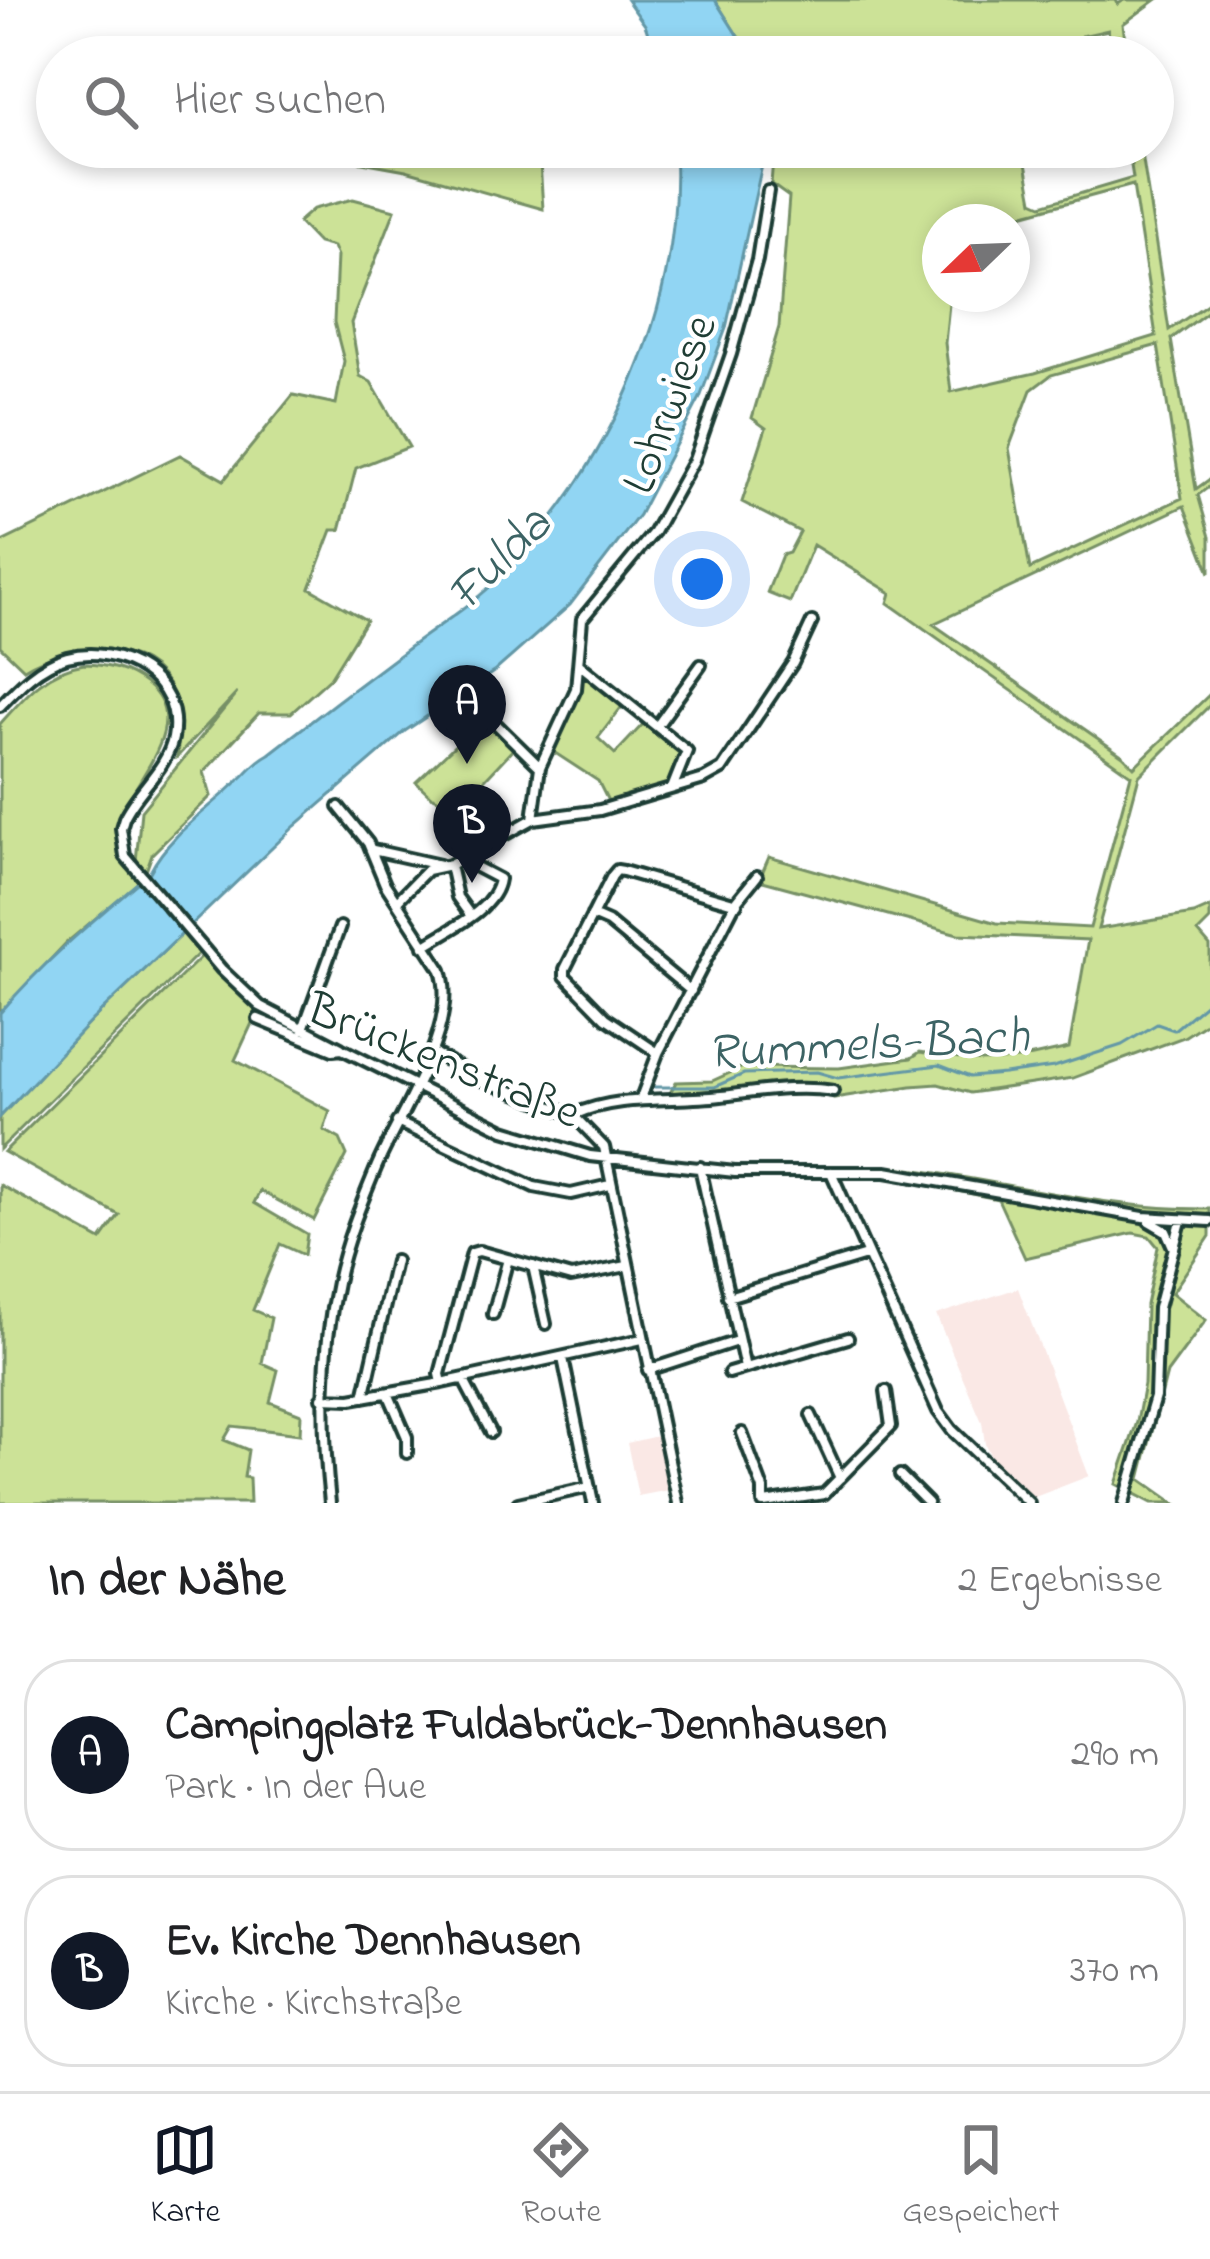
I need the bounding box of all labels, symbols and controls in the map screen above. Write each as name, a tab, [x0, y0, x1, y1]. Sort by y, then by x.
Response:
search box	[36, 36, 1174, 168]
icon: search	[78, 69, 144, 135]
text: Hier suchen	[174, 69, 386, 135]
north arrow	[922, 204, 1030, 312]
street label: Lohrwiese	[606, 305, 738, 504]
water label: Fulda	[431, 490, 572, 631]
your location	[672, 549, 732, 609]
pin: A	[428, 665, 506, 764]
pin: B	[433, 784, 511, 883]
street label: Brückenstraße	[295, 975, 591, 1150]
water label: Rummels-Bach	[706, 1001, 1033, 1092]
text: In der Nähe	[48, 1544, 285, 1619]
text: 2 Ergebnisse	[958, 1553, 1162, 1610]
text: Campingplatz Fuldabrück-Dennhausen	[165, 1694, 887, 1760]
text: A	[78, 1727, 102, 1784]
text: 290 m	[1071, 1727, 1159, 1784]
text: Park · In der Aue	[165, 1760, 426, 1817]
text: Ev. Kirche Dennhausen	[165, 1910, 581, 1976]
text: B	[77, 1943, 103, 2000]
text: 370 m	[1070, 1943, 1159, 2000]
text: Kirche · Kirchstraße	[165, 1976, 462, 2033]
tab: Karte	[150, 2117, 220, 2237]
tab: Route	[521, 2117, 601, 2237]
tab: Gespeichert	[902, 2117, 1060, 2237]

